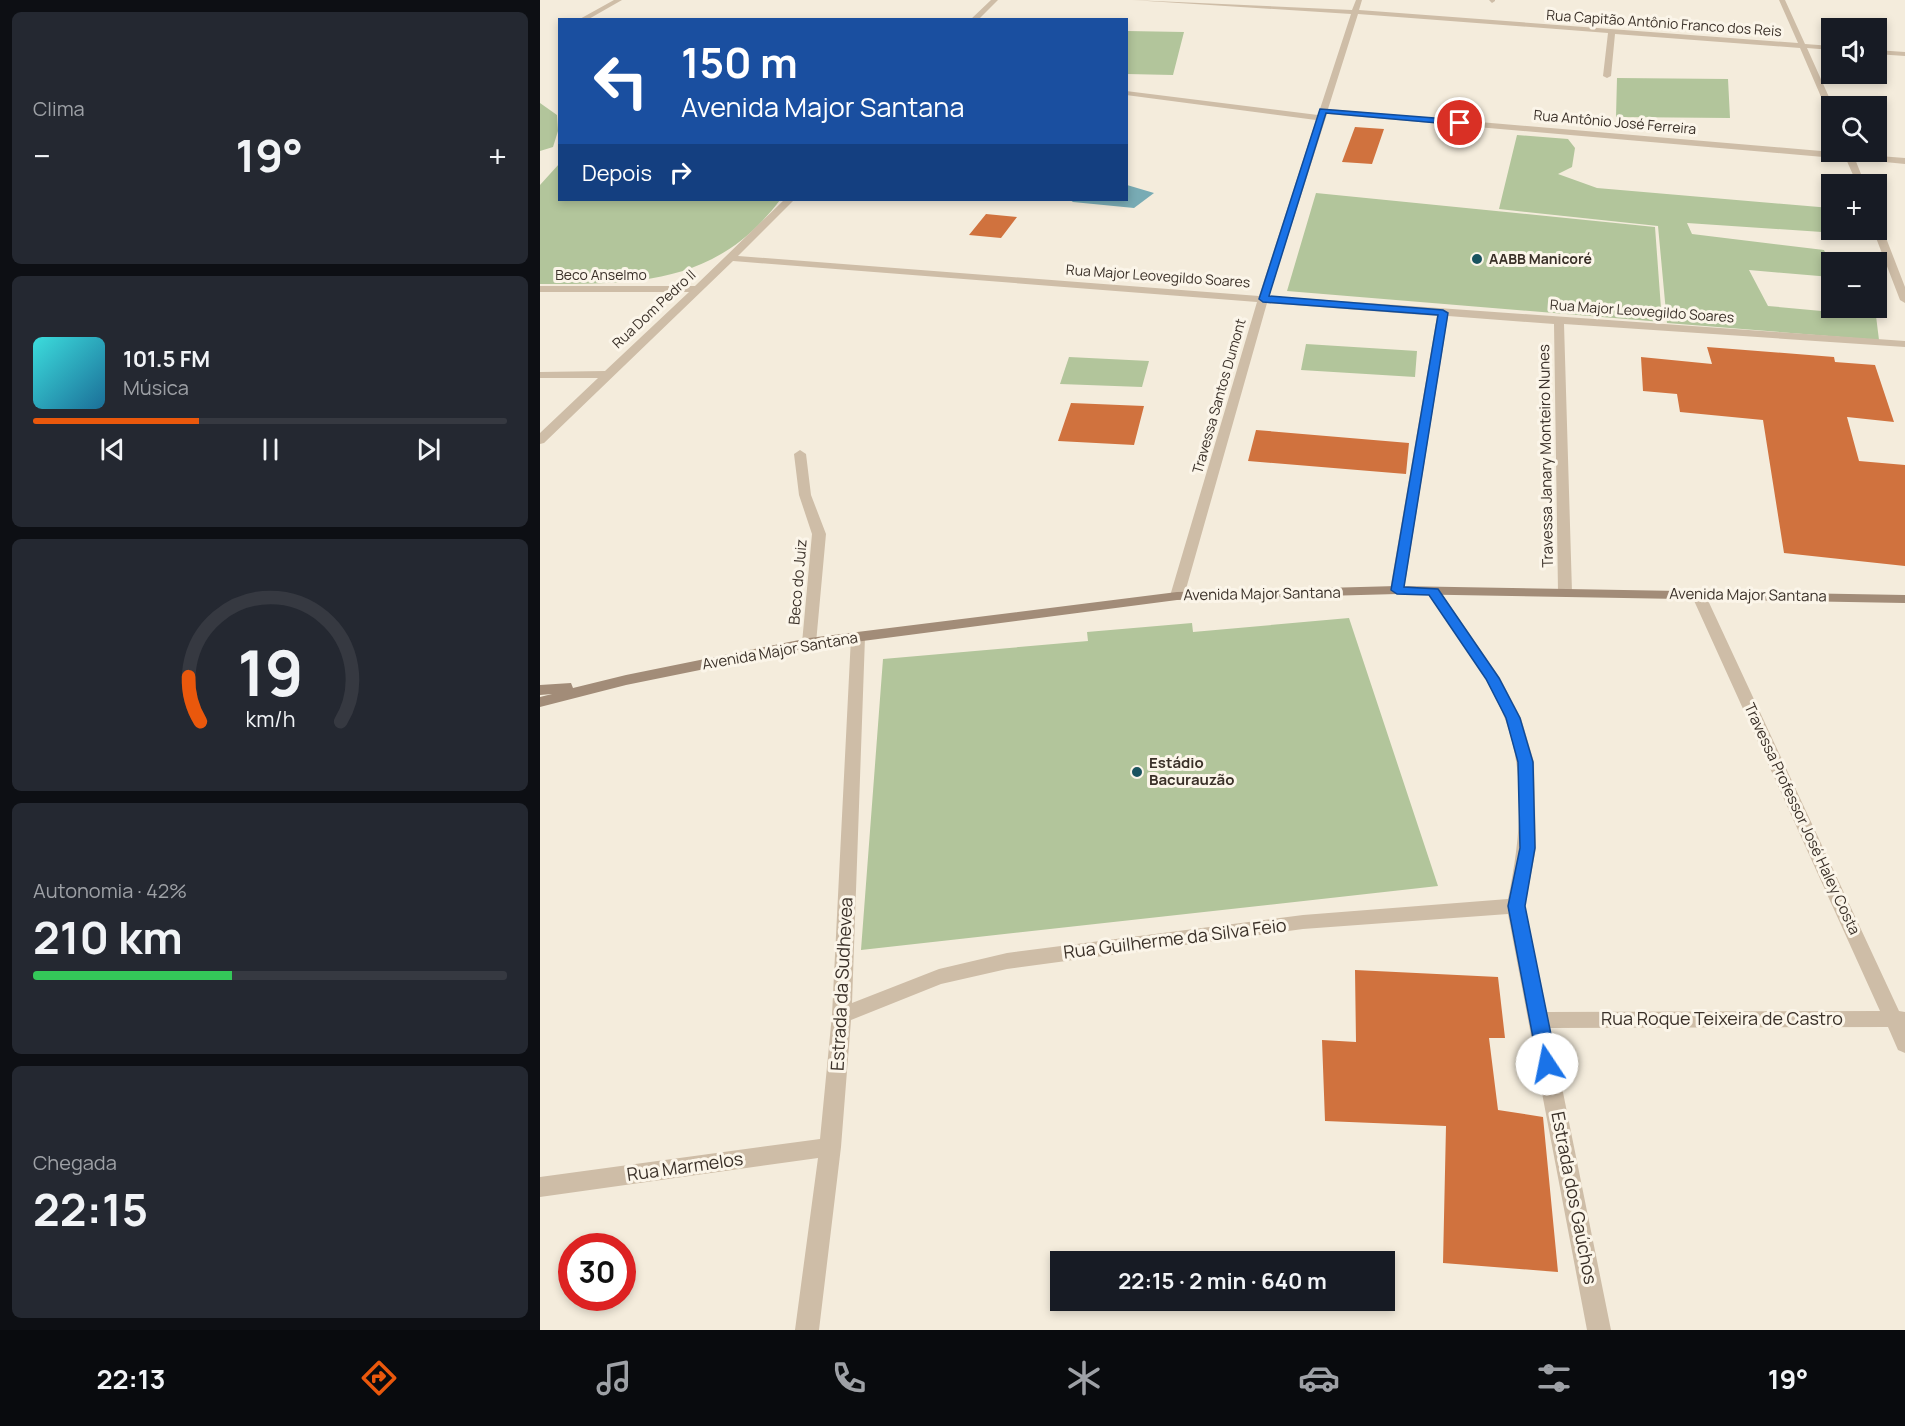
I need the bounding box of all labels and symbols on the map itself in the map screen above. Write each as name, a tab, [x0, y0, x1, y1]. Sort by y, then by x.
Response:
street label: Rua Capitão Antônio Franco dos Reis	[1546, 5, 1782, 40]
pin	[1434, 97, 1485, 148]
street label: Rua Antônio José Ferreira	[1533, 105, 1697, 138]
place label: AABB Manicoré	[1489, 249, 1592, 268]
marker: AABB Manicoré	[1470, 252, 1484, 266]
street label: Rua Major Leovegildo Soares	[1065, 260, 1251, 291]
street label: Beco Anselmo	[555, 265, 647, 284]
street label: Rua Dom Pedro II	[608, 265, 699, 352]
street label: Rua Major Leovegildo Soares	[1549, 295, 1735, 326]
street label: Travessa Santos Dumont	[1187, 316, 1250, 476]
street label: Travessa Janary Monteiro Nunes	[1533, 344, 1558, 568]
street label: Beco do Juiz	[783, 538, 812, 626]
street label: Avenida Major Santana	[1183, 582, 1341, 605]
street label: Avenida Major Santana	[1669, 583, 1827, 606]
street label: Avenida Major Santana	[701, 626, 859, 675]
street label: Travessa Professor José Haley Costa	[1739, 700, 1865, 938]
place label: Estádio Bacurauzão	[1149, 752, 1234, 790]
marker: Estádio Bacurauzão	[1130, 765, 1144, 779]
street label: Estrada da Sudhevea	[824, 896, 858, 1071]
street label: Rua Guilherme da Silva Feio	[1062, 912, 1288, 964]
street label: Rua Roque Teixeira de Castro	[1601, 1006, 1843, 1030]
position arrow	[1515, 1032, 1579, 1096]
street label: Estrada dos Gaúchos	[1546, 1109, 1604, 1286]
street label: Rua Marmelos	[625, 1146, 745, 1186]
speed limit sign: 30	[558, 1233, 636, 1311]

